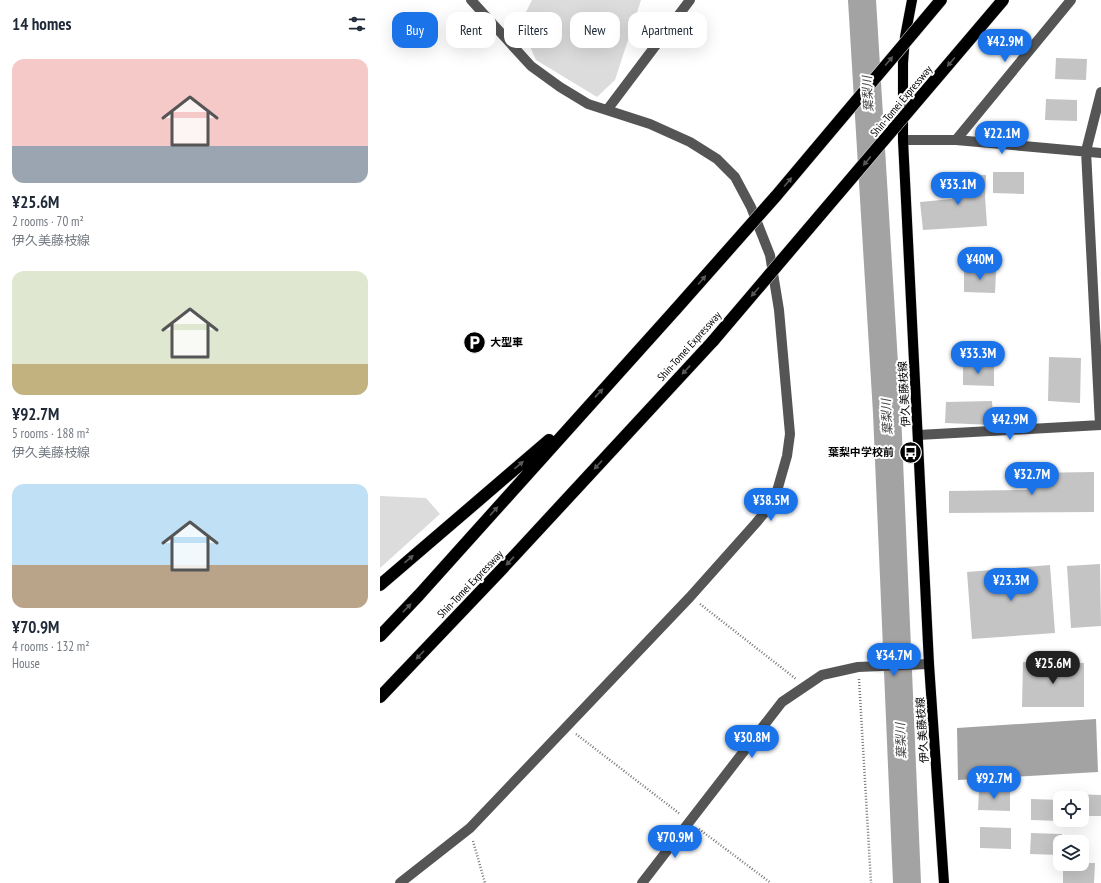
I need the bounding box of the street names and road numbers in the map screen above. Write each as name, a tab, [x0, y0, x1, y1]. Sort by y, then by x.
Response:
street label: Shin-Tomei Expressway	[867, 62, 935, 140]
street label: Shin-Tomei Expressway	[654, 308, 724, 384]
street label: 伊久美藤枝線	[895, 361, 913, 427]
street label: Shin-Tomei Expressway	[434, 547, 506, 621]
street label: 伊久美藤枝線	[913, 697, 931, 763]

